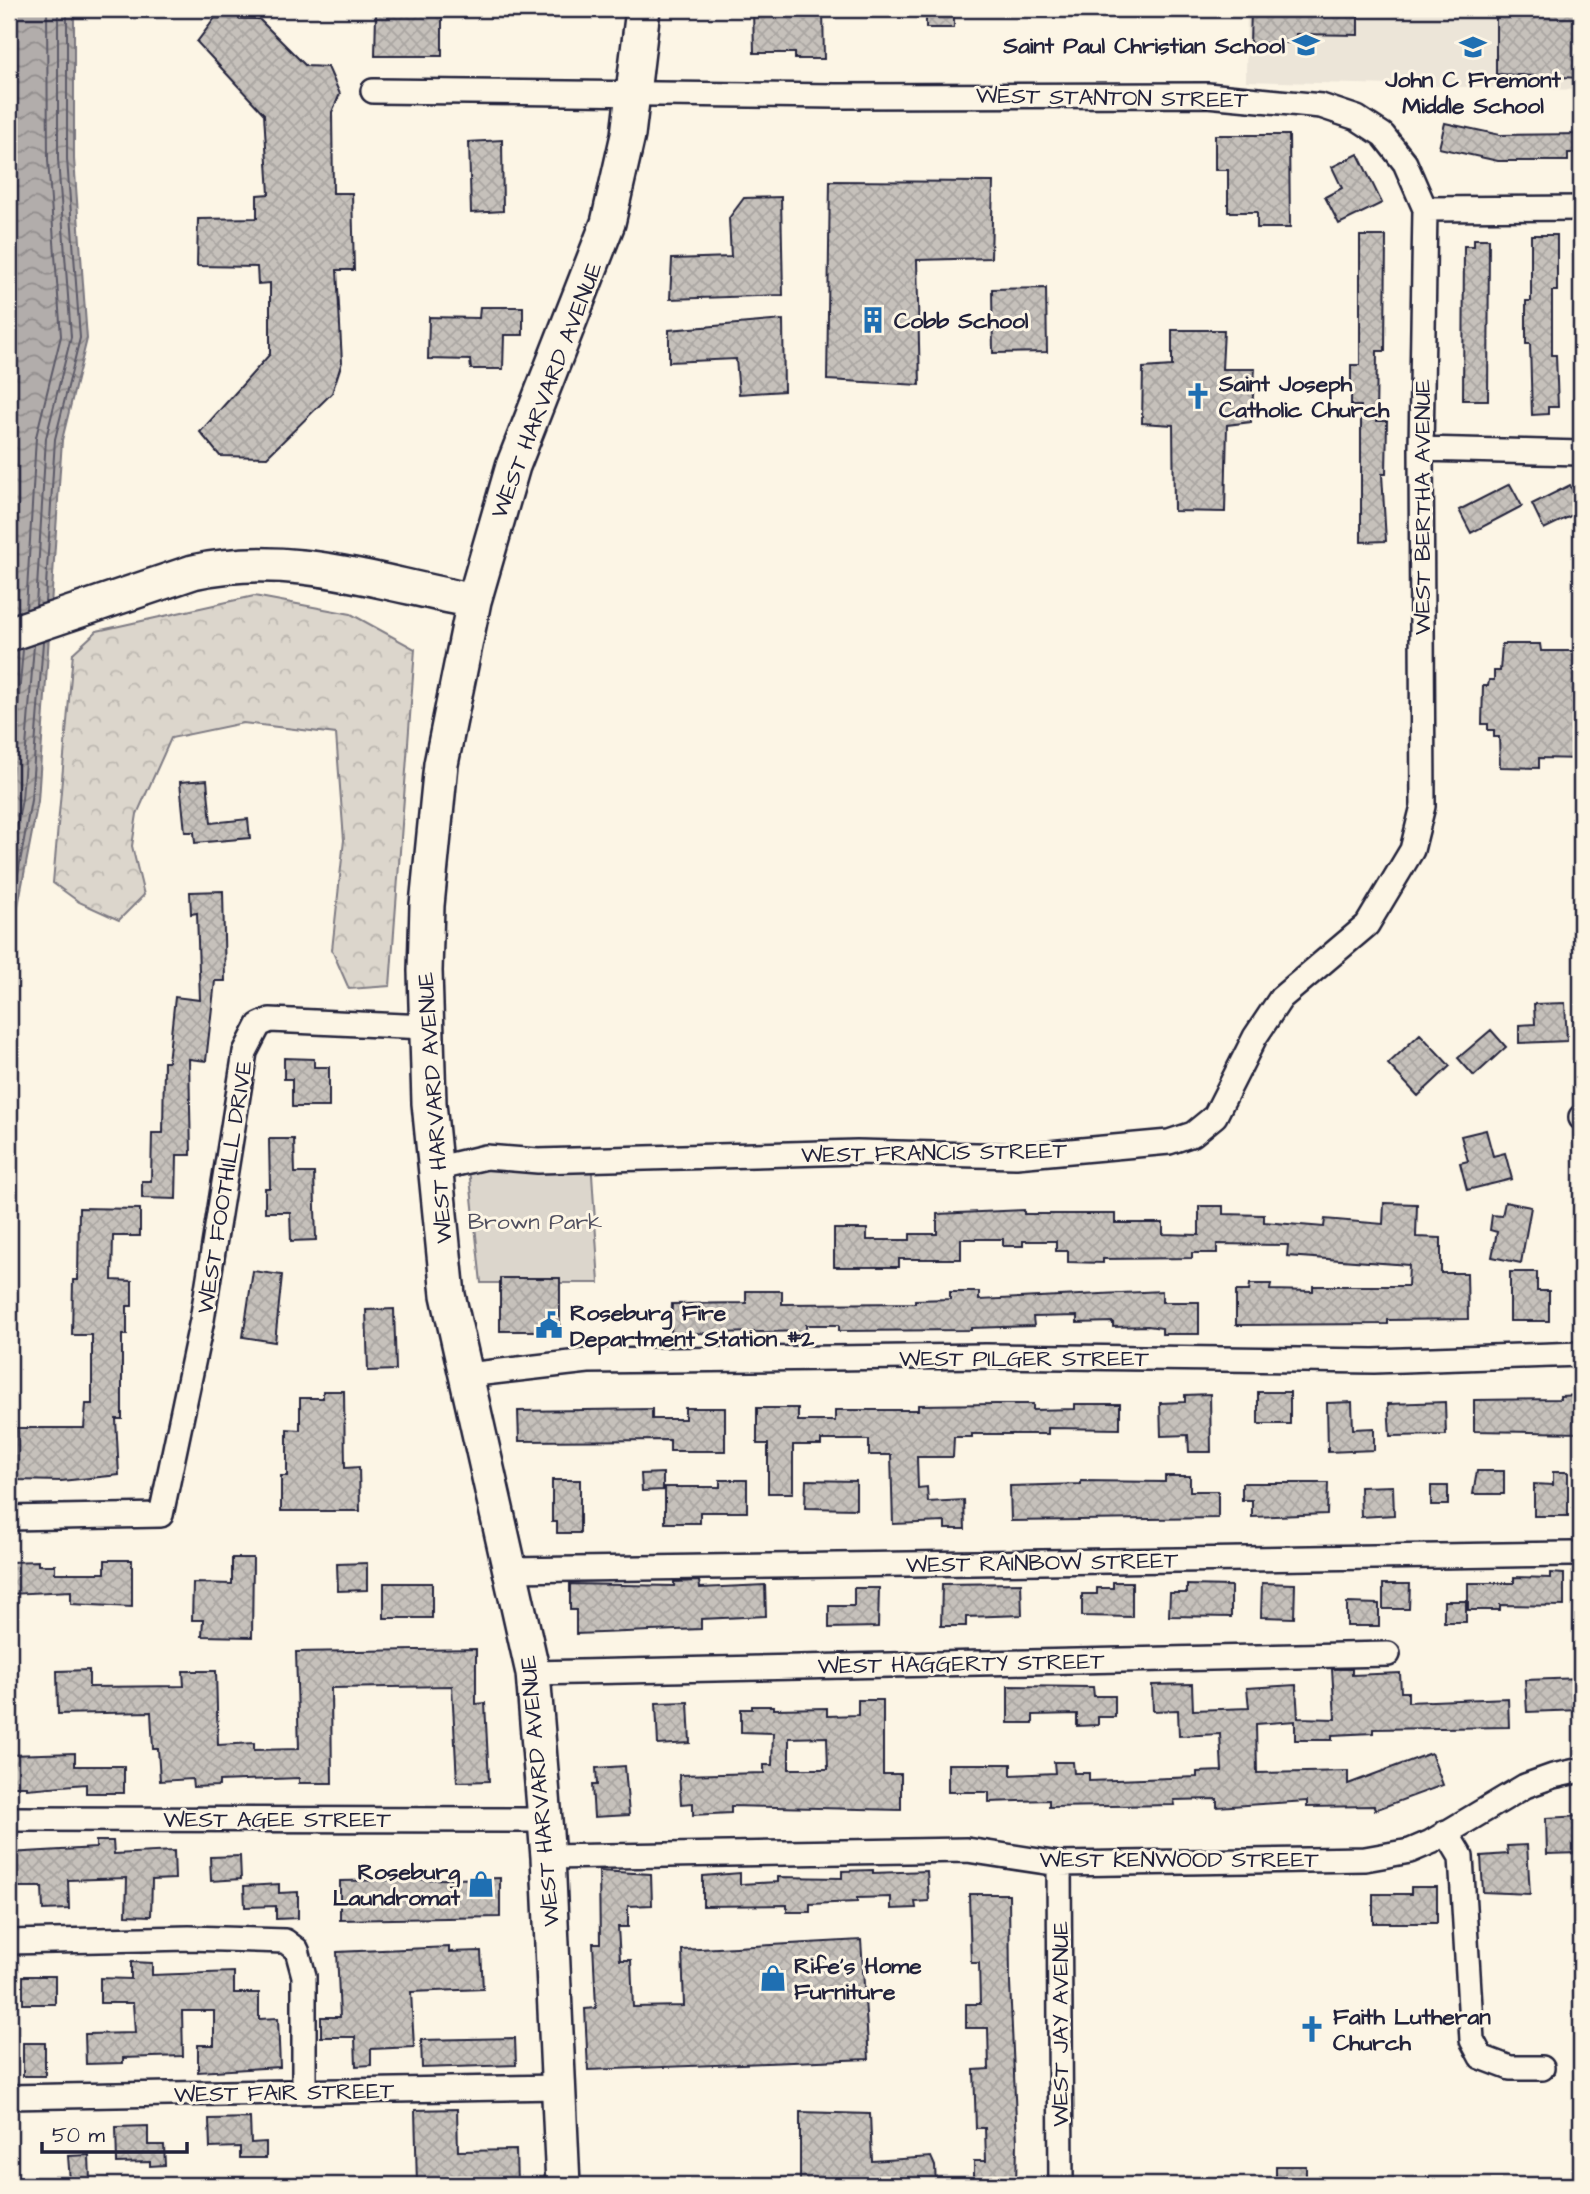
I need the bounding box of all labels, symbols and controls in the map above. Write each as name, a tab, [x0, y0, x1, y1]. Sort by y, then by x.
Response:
place label: Saint Paul Christian School	[1002, 30, 1285, 62]
school or university icon: Saint Paul Christian School	[1291, 30, 1321, 60]
school or university icon: John C Fremont Middle School	[1458, 32, 1488, 62]
place label: John C Fremont Middle School	[1384, 64, 1561, 122]
street label: WEST STANTON STREET	[976, 80, 1249, 116]
street label: WEST HARVARD AVENUE	[483, 257, 611, 523]
building icon: Cobb School	[858, 305, 888, 335]
place label: Cobb School	[894, 305, 1029, 337]
place label: Saint Joseph Catholic Church	[1218, 368, 1390, 426]
street label: WEST BERTHA AVENUE	[1407, 379, 1439, 635]
church icon: Saint Joseph Catholic Church	[1183, 381, 1213, 411]
street label: WEST HARVARD AVENUE	[410, 971, 460, 1245]
street label: WEST FOOTHILL DRIVE	[189, 1058, 261, 1316]
street label: WEST FRANCIS STREET	[801, 1135, 1068, 1171]
park label: Brown Park	[468, 1206, 602, 1238]
place label: Roseburg Fire Department Station #2	[570, 1297, 815, 1355]
public building icon: Roseburg Fire Department Station #2	[534, 1310, 564, 1340]
street label: WEST PILGER STREET	[899, 1343, 1150, 1375]
street label: WEST RAINBOW STREET	[906, 1545, 1179, 1581]
street label: WEST HAGGERTY STREET	[817, 1645, 1105, 1683]
street label: WEST HARVARD AVENUE	[512, 1654, 568, 1928]
street label: WEST AGEE STREET	[163, 1804, 392, 1836]
street label: WEST KENWOOD STREET	[1039, 1844, 1319, 1876]
place label: Roseburg Laundromat	[333, 1856, 461, 1914]
shop icon: Roseburg Laundromat	[466, 1869, 496, 1899]
street label: WEST JAY AVENUE	[1045, 1921, 1077, 2127]
place label: Rife's Home Furniture	[794, 1950, 922, 2008]
shop icon: Rife's Home Furniture	[758, 1963, 788, 1993]
place label: Faith Lutheran Church	[1333, 2001, 1491, 2059]
church icon: Faith Lutheran Church	[1297, 2014, 1327, 2044]
street label: WEST FAIR STREET	[174, 2075, 395, 2111]
scale bar	[42, 2110, 187, 2154]
text: 50 m	[52, 2121, 106, 2150]

